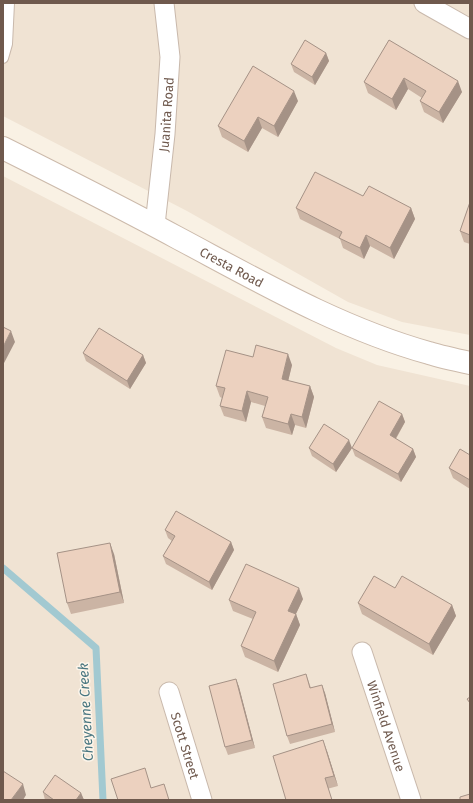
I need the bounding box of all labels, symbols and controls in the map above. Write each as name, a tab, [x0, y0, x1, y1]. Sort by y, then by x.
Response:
street label: Juanita Road	[156, 77, 176, 153]
street label: Cresta Road	[197, 244, 266, 290]
water label: Cheyenne Creek	[75, 662, 97, 762]
street label: Winfield Avenue	[364, 679, 409, 773]
street label: Scott Street	[168, 710, 203, 781]

